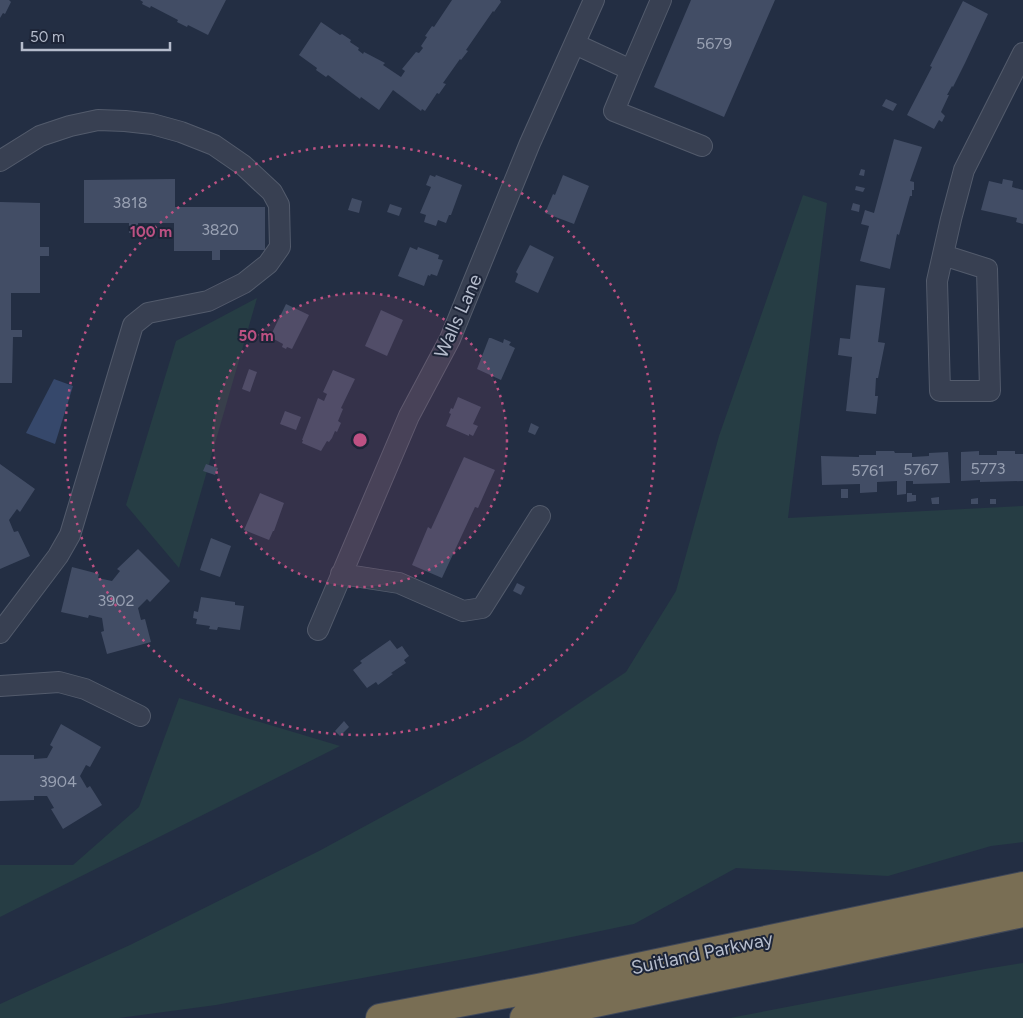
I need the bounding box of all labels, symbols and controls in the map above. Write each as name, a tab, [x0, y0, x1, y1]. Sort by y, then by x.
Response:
scale bar	[22, 20, 170, 52]
text: 50 m	[30, 28, 65, 46]
house number: 5679	[696, 34, 732, 53]
house number: 3818	[113, 193, 147, 212]
house number: 3820	[201, 220, 239, 239]
text: 100 m	[130, 223, 172, 241]
street label: Walls Lane	[429, 270, 487, 362]
text: 50 m	[238, 327, 274, 345]
centre of rings	[351, 431, 369, 449]
house number: 5773	[970, 459, 1006, 478]
house number: 5767	[903, 460, 939, 479]
house number: 5761	[851, 461, 885, 480]
house number: 3902	[98, 591, 134, 610]
house number: 3904	[39, 772, 77, 791]
street label: Suitland Parkway	[629, 927, 775, 979]

